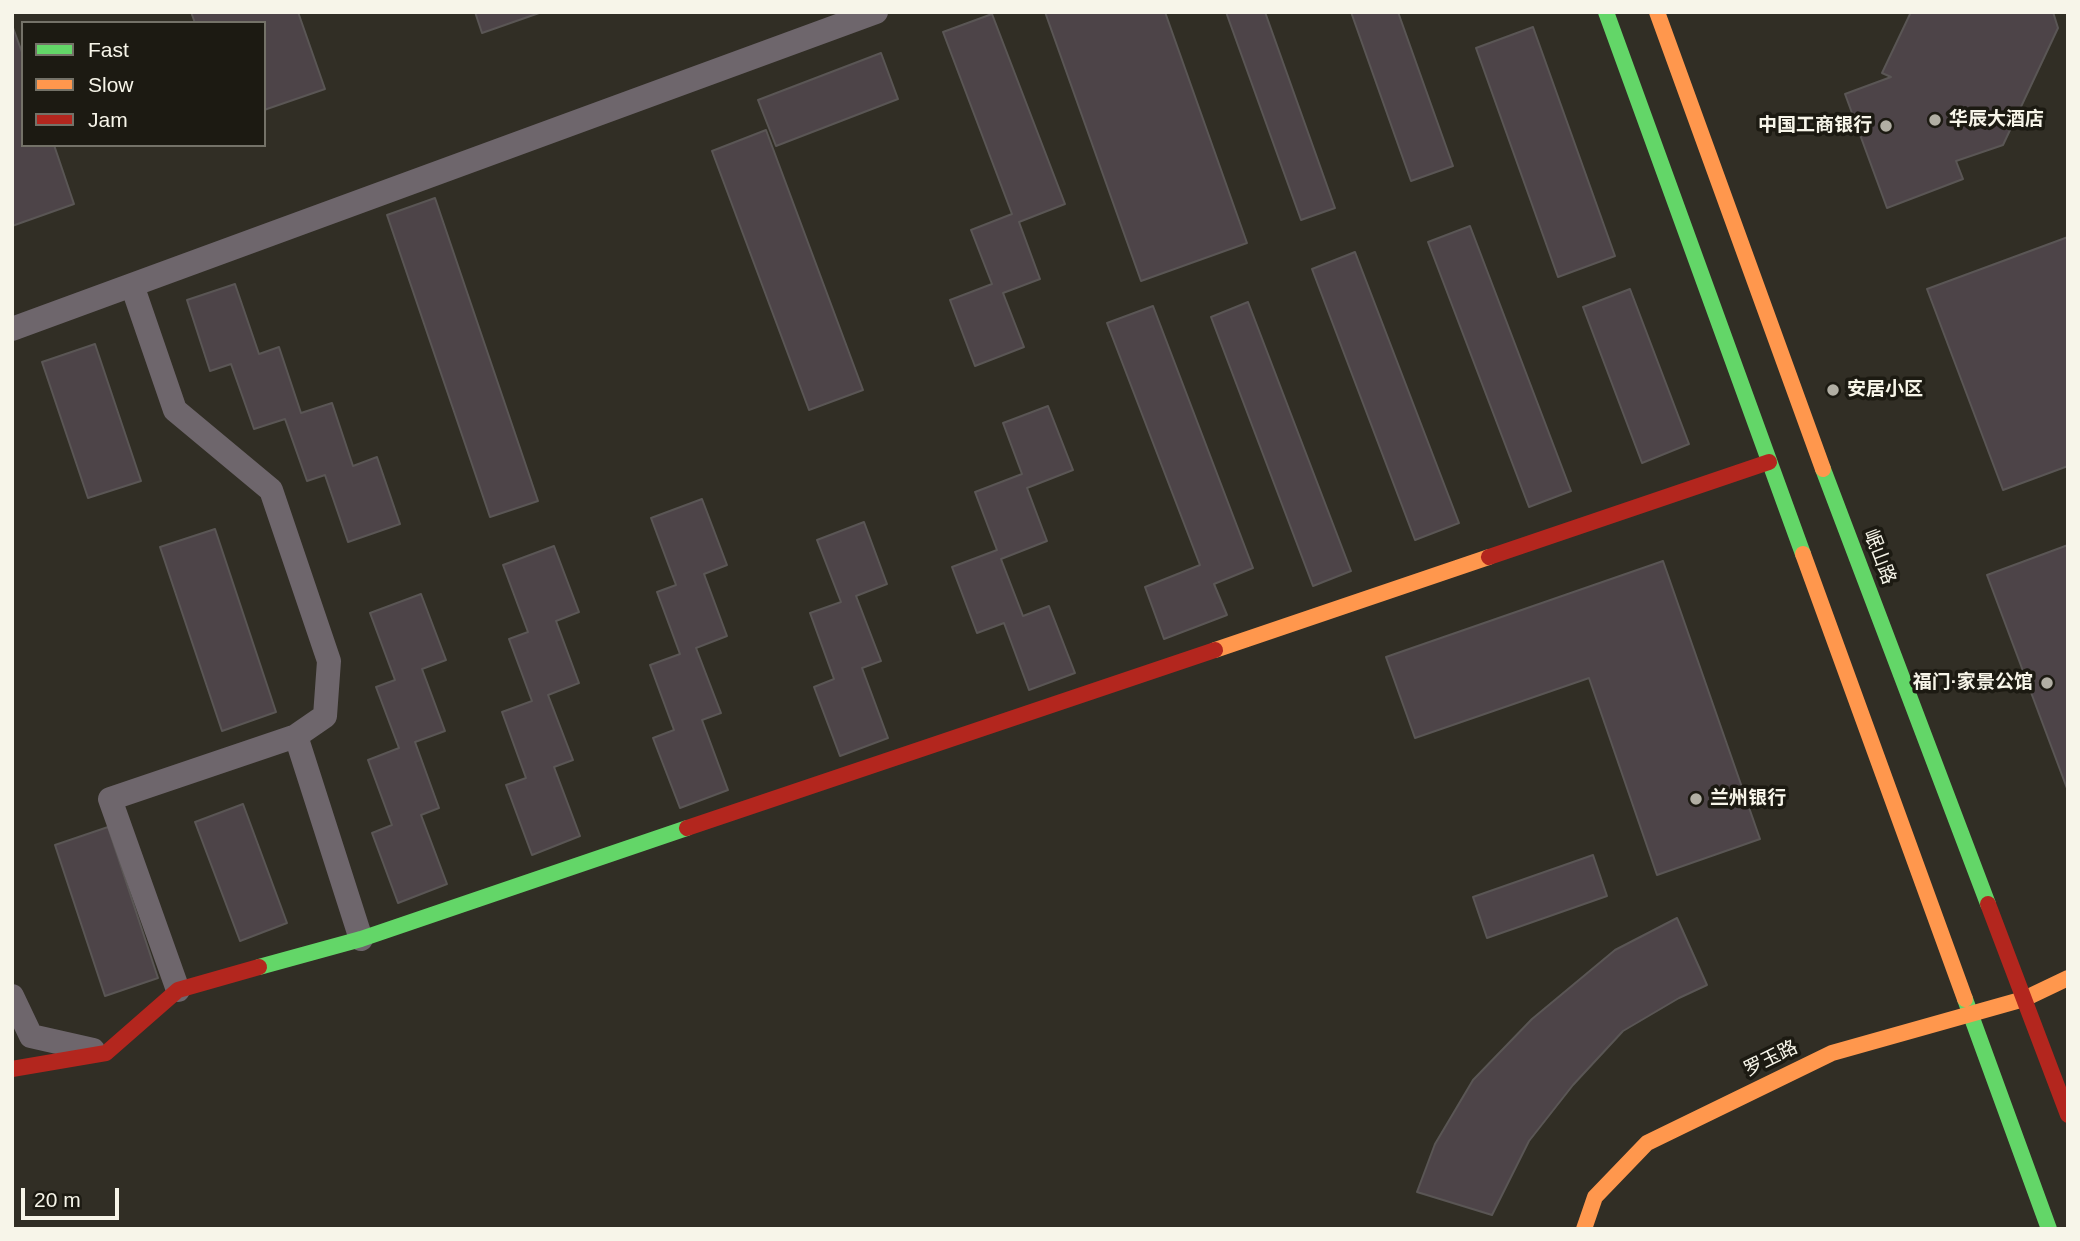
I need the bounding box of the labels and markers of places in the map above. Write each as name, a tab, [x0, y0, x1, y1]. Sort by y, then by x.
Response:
place label: 华辰大酒店	[1949, 109, 2044, 131]
marker: 华辰大酒店	[1927, 112, 1943, 128]
place label: 中国工商银行	[1758, 115, 1872, 137]
marker: 中国工商银行	[1878, 118, 1894, 134]
place label: 安居小区	[1847, 379, 1923, 401]
marker: 安居小区	[1825, 382, 1841, 398]
place label: 福门·家景公馆	[1913, 672, 2033, 694]
marker: 福门·家景公馆	[2039, 675, 2055, 691]
place label: 兰州银行	[1710, 788, 1786, 810]
marker: 兰州银行	[1688, 791, 1704, 807]

